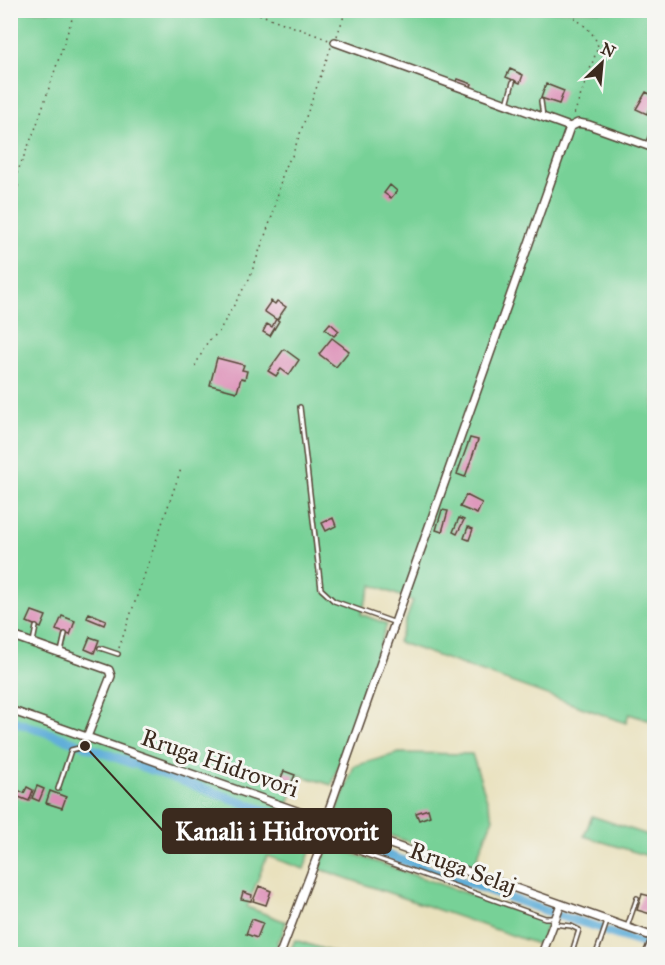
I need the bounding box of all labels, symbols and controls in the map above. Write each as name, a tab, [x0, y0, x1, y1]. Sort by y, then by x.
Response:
north arrow	[572, 33, 632, 93]
text: N	[598, 38, 619, 62]
street label: Rruga Hidrovori	[137, 722, 303, 804]
callout: Kanali i Hidrovorit	[163, 809, 391, 853]
text: Kanali i Hidrovorit	[175, 815, 380, 847]
street label: Rruga Selaj	[405, 835, 521, 901]

